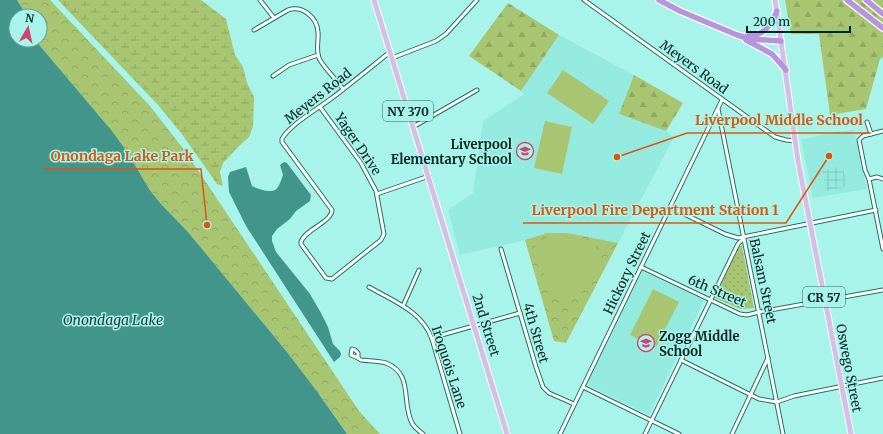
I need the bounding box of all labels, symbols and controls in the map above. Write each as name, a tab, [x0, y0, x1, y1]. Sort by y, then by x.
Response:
north arrow	[8, 8, 48, 48]
scale bar	[747, 8, 850, 34]
text: N	[24, 11, 35, 26]
text: 200 m	[753, 14, 790, 29]
street label: Meyers Road	[656, 36, 732, 98]
street label: Meyers Road	[281, 64, 355, 127]
road number: NY 370	[383, 101, 433, 121]
callout: Liverpool Middle School	[687, 107, 871, 133]
street label: Yager Drive	[330, 109, 385, 179]
text: Liverpool Middle School	[695, 111, 863, 129]
place label: Liverpool Elementary School	[391, 136, 512, 168]
school or university icon: Liverpool Elementary School	[515, 141, 535, 161]
callout: Onondaga Lake Park	[42, 143, 201, 169]
text: Onondaga Lake Park	[50, 147, 194, 165]
callout: Liverpool Fire Department Station 1	[523, 197, 786, 223]
text: Liverpool Fire Department Station 1	[531, 201, 779, 219]
street label: Hickory Street	[600, 229, 654, 317]
street label: Balsam Street	[746, 237, 780, 325]
street label: 6th Street	[685, 271, 749, 311]
road number: CR 57	[803, 287, 845, 307]
street label: 2nd Street	[468, 292, 504, 358]
street label: 4th Street	[519, 301, 553, 365]
water label: Onondaga Lake	[63, 311, 163, 329]
street label: Oswego Street	[832, 323, 866, 413]
street label: Iroquois Lane	[428, 324, 470, 411]
place label: Zogg Middle School	[659, 328, 740, 360]
school or university icon: Zogg Middle School	[636, 333, 656, 353]

